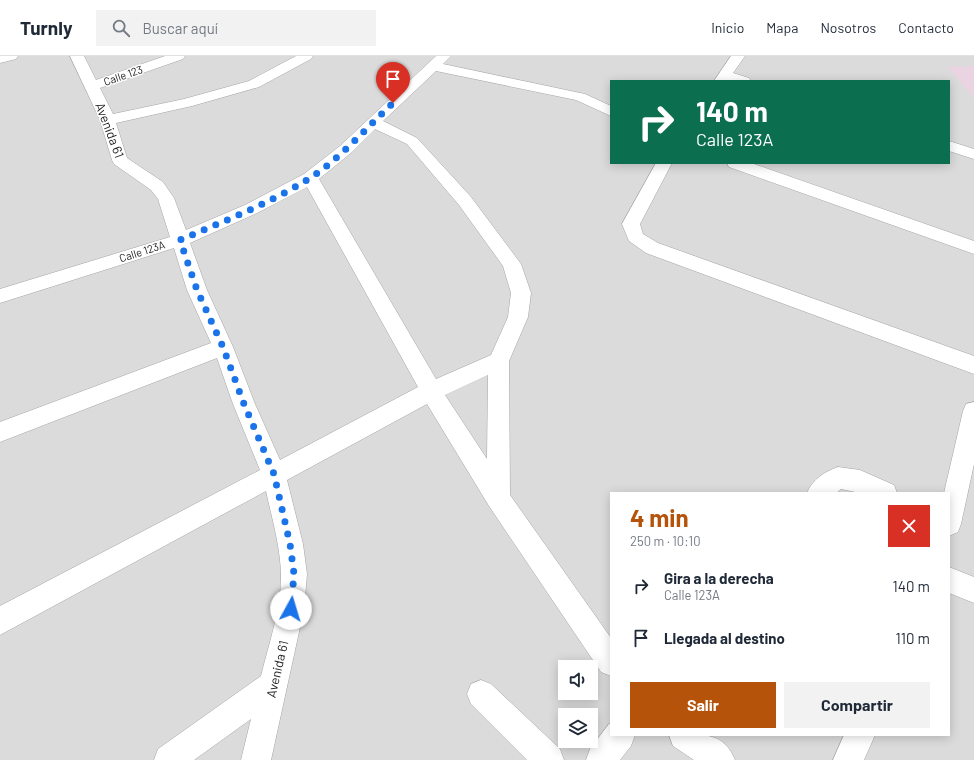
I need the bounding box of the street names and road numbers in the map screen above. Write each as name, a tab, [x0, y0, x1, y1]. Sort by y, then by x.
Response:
street label: Calle 123	[102, 62, 144, 88]
street label: Avenida 61	[92, 100, 128, 160]
street label: Calle 123A	[117, 237, 167, 265]
street label: Avenida 61	[263, 639, 291, 699]

